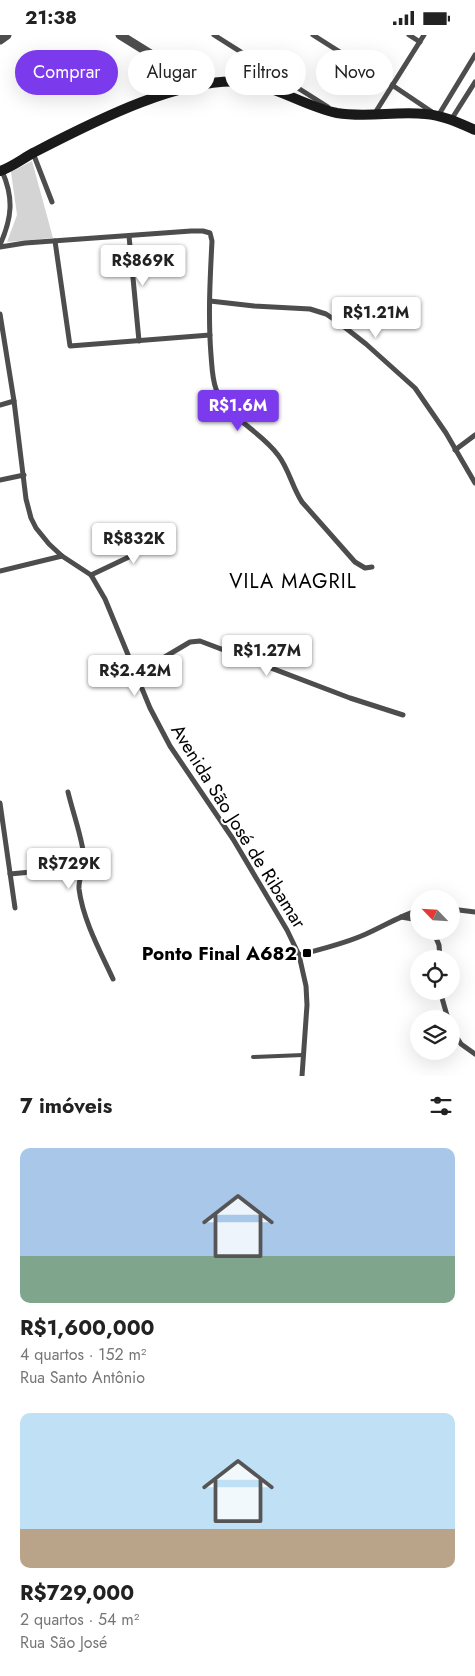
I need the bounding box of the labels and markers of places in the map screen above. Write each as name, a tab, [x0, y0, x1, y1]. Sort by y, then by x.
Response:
pin: R$869K	[102, 245, 184, 287]
pin: R$1.21M	[330, 297, 422, 339]
pin: R$1.6M	[197, 389, 279, 432]
pin: R$832K	[93, 523, 175, 565]
pin: R$1.27M	[221, 635, 313, 677]
pin: R$2.42M	[89, 655, 181, 697]
pin: R$729K	[28, 847, 110, 890]
place label: Ponto Final A682	[142, 940, 297, 967]
marker: Ponto Final A682	[301, 947, 313, 959]

